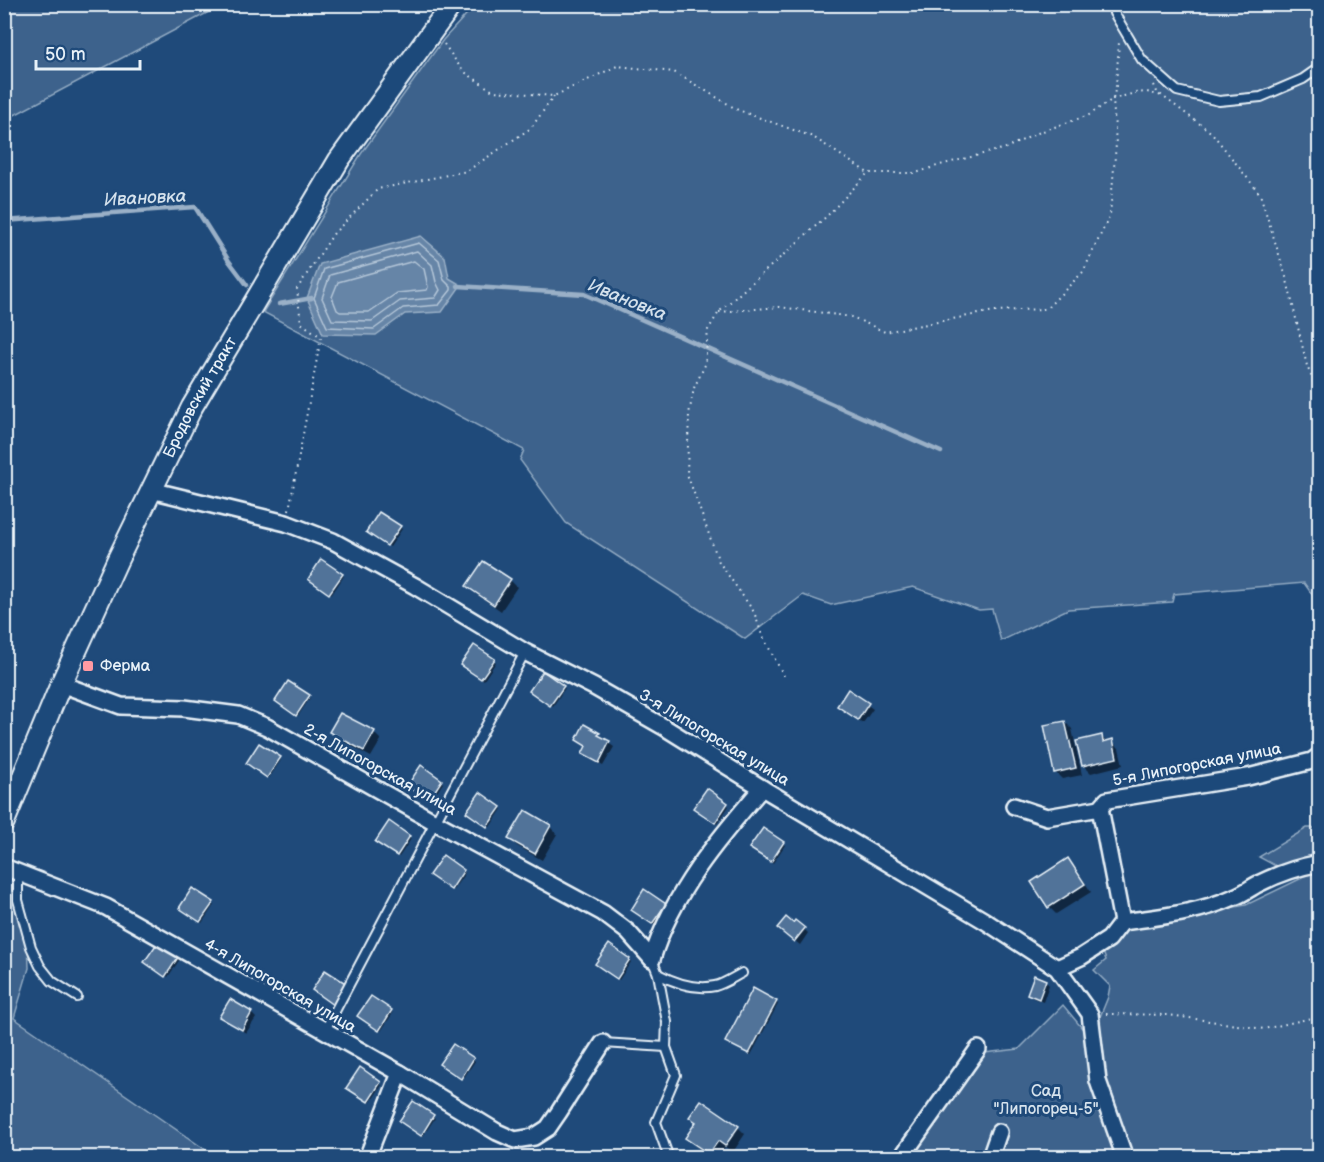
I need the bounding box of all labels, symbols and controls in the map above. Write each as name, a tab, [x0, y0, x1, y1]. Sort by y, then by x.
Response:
scale bar	[36, 33, 140, 71]
text: 50 m	[45, 44, 86, 65]
water label: Ивановка	[103, 185, 187, 211]
water label: Ивановка	[585, 275, 669, 325]
street label: Бродовский тракт	[159, 333, 241, 461]
place label: Ферма	[100, 657, 151, 676]
marker: Ферма	[81, 659, 95, 673]
street label: 3-я Липогорская улица	[635, 686, 793, 791]
street label: 2-я Липогорская улица	[300, 720, 460, 820]
street label: 5-я Липогорская улица	[1111, 739, 1283, 791]
street label: 4-я Липогорская улица	[201, 935, 360, 1037]
park label: Сад "Липогорец-5"	[993, 1082, 1099, 1119]

